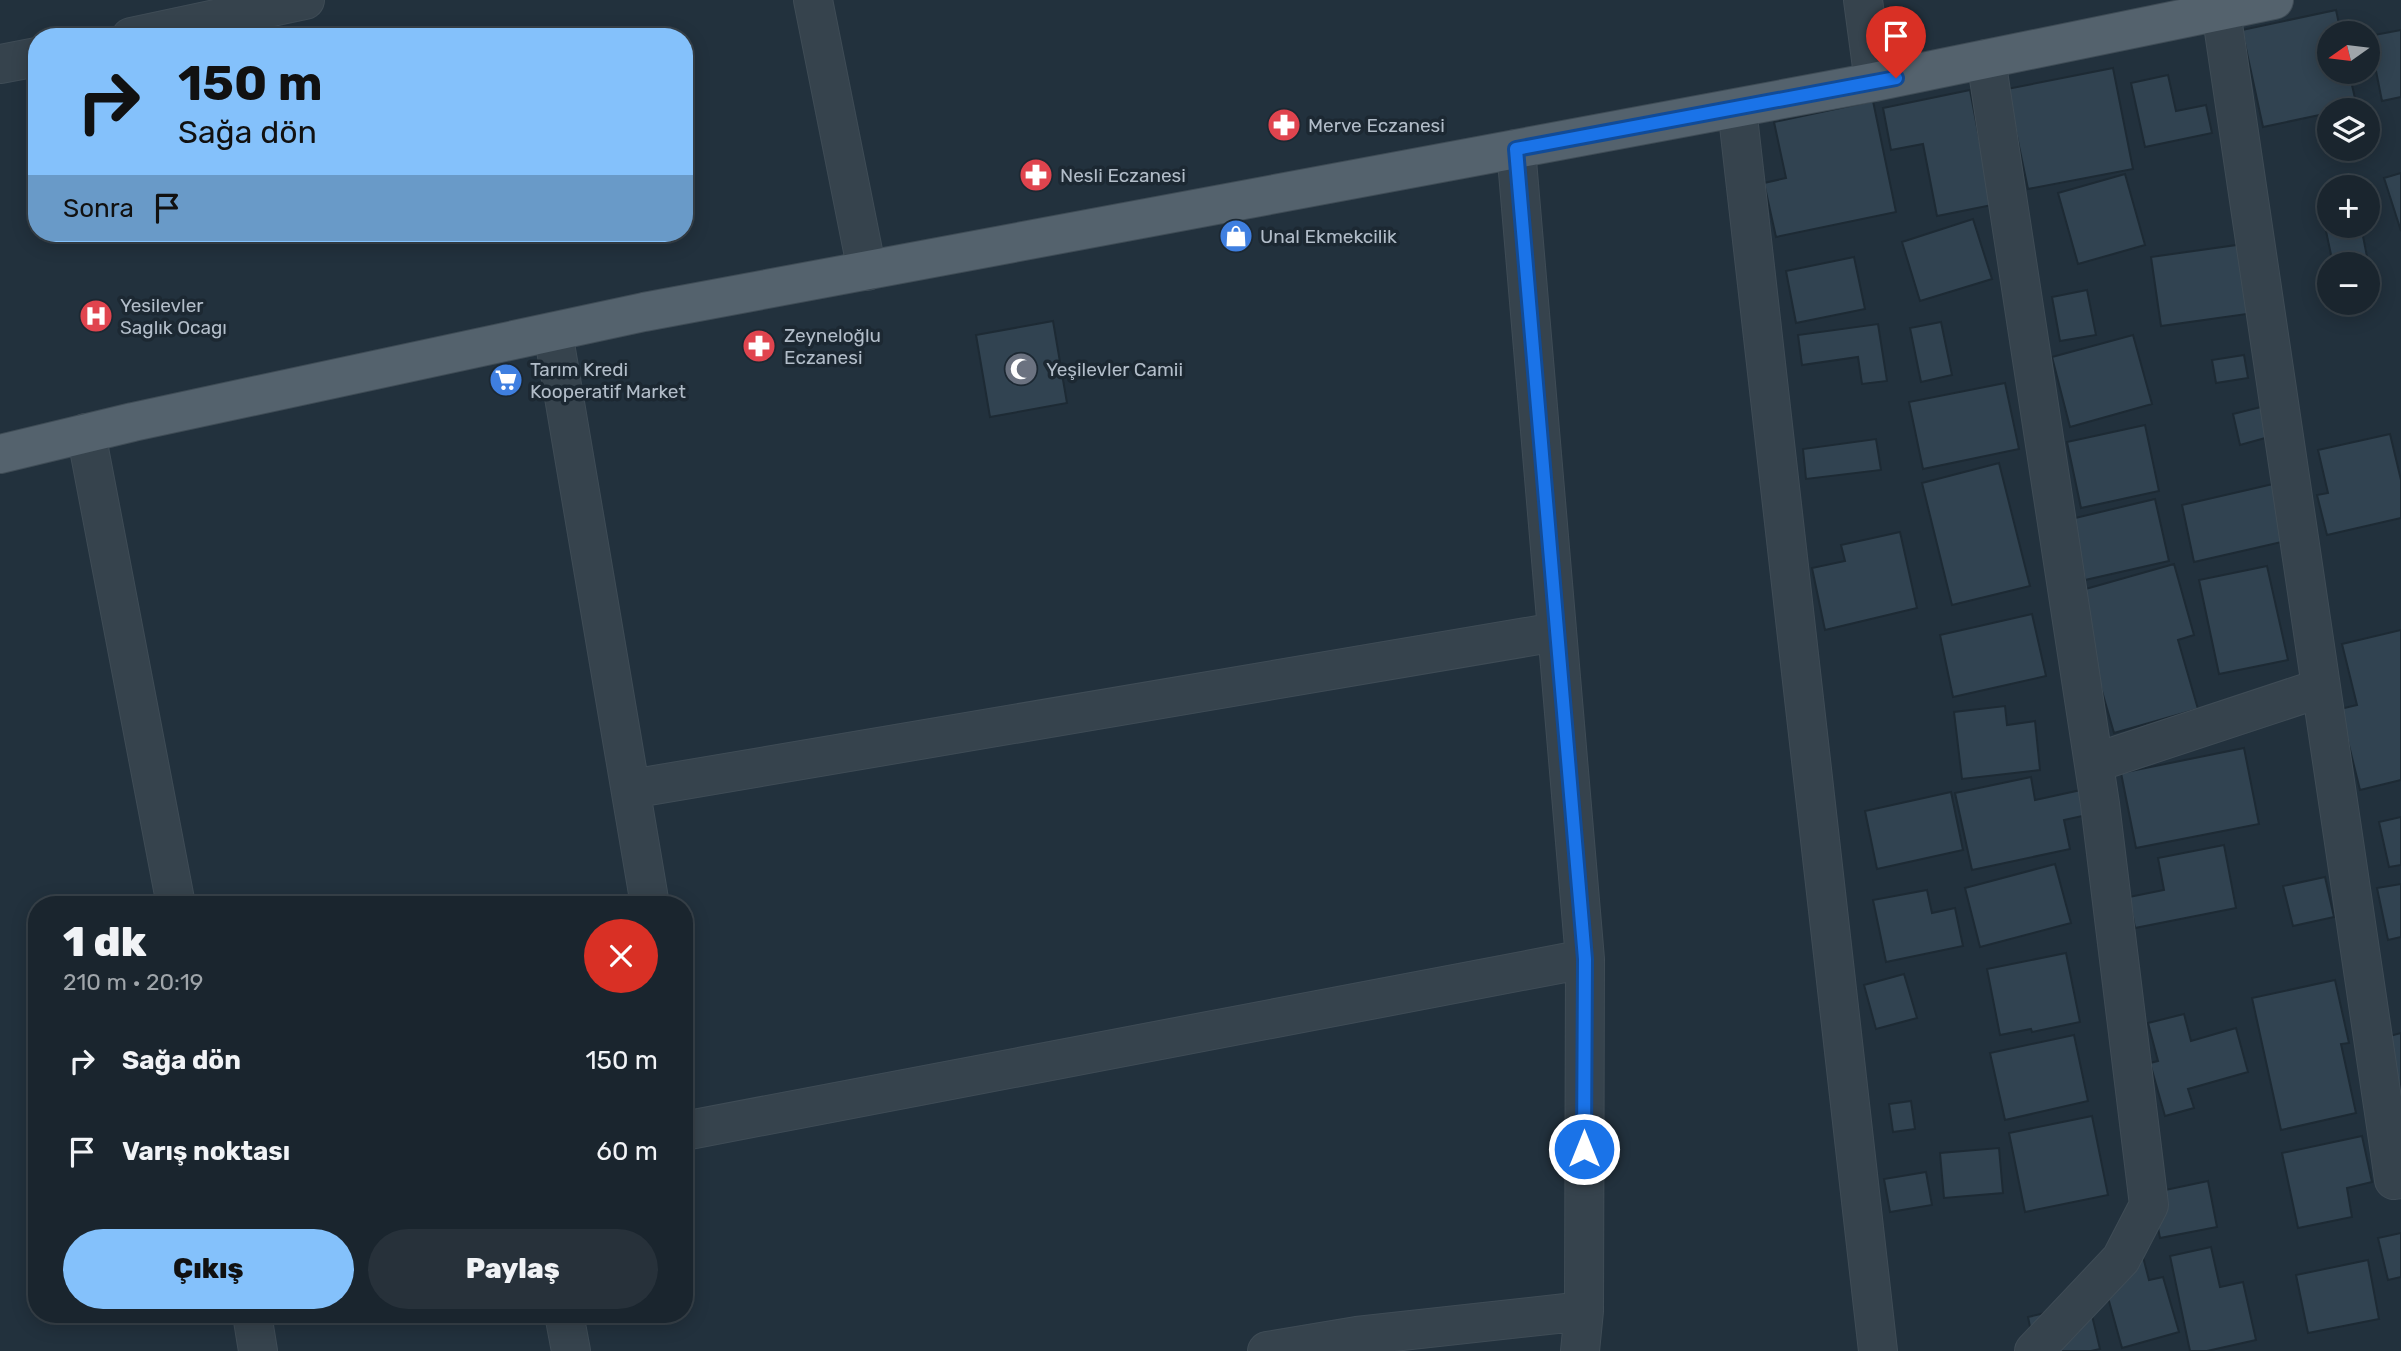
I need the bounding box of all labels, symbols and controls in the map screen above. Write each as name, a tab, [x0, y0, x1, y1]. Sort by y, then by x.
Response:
pin	[1866, 6, 1926, 78]
icon: arrive	[1877, 17, 1915, 55]
north arrow	[2317, 21, 2380, 84]
map controls	[2317, 21, 2380, 315]
text: 150 m	[178, 54, 323, 112]
icon: right	[63, 56, 154, 147]
button: layers	[2317, 98, 2380, 161]
pharmacy icon: Merve Eczanesi	[1265, 106, 1303, 144]
text: Sağa dön	[178, 113, 317, 151]
place label: Merve Eczanesi	[1308, 114, 1445, 137]
pharmacy icon: Nesli Eczanesi	[1017, 156, 1055, 194]
place label: Nesli Eczanesi	[1060, 164, 1186, 187]
button: +	[2317, 175, 2380, 238]
icon: arrive	[148, 189, 186, 227]
text: Sonra	[63, 193, 134, 224]
shop icon: Unal Ekmekcilik	[1217, 217, 1255, 255]
place label: Unal Ekmekcilik	[1260, 225, 1397, 248]
button: −	[2317, 252, 2380, 315]
place label: Yesilevler Saglık Ocagı	[120, 294, 227, 339]
hospital icon: Yesilevler Saglık Ocagı	[77, 297, 115, 335]
place label: Zeyneloğlu Eczanesi	[784, 324, 881, 369]
pharmacy icon: Zeyneloğlu Eczanesi	[740, 327, 778, 365]
mosque icon: Yeşilevler Camii	[1002, 350, 1040, 388]
place label: Tarım Kredi Kooperatif Market	[530, 358, 686, 403]
place label: Yeşilevler Camii	[1046, 358, 1183, 381]
supermarket icon: Tarım Kredi Kooperatif Market	[487, 361, 525, 399]
text: 1 dk	[63, 917, 146, 967]
button: close	[584, 919, 658, 993]
text: 210 m · 20:19	[63, 968, 203, 996]
icon: right	[63, 1042, 101, 1080]
text: Sağa dön	[122, 1045, 241, 1076]
text: 150 m	[585, 1045, 658, 1076]
position arrow	[1547, 1112, 1621, 1186]
icon: arrive	[63, 1133, 101, 1171]
text: Varış noktası	[122, 1136, 290, 1167]
text: 60 m	[596, 1136, 658, 1167]
button: Çıkış	[63, 1229, 354, 1309]
button: Paylaş	[368, 1229, 658, 1309]

